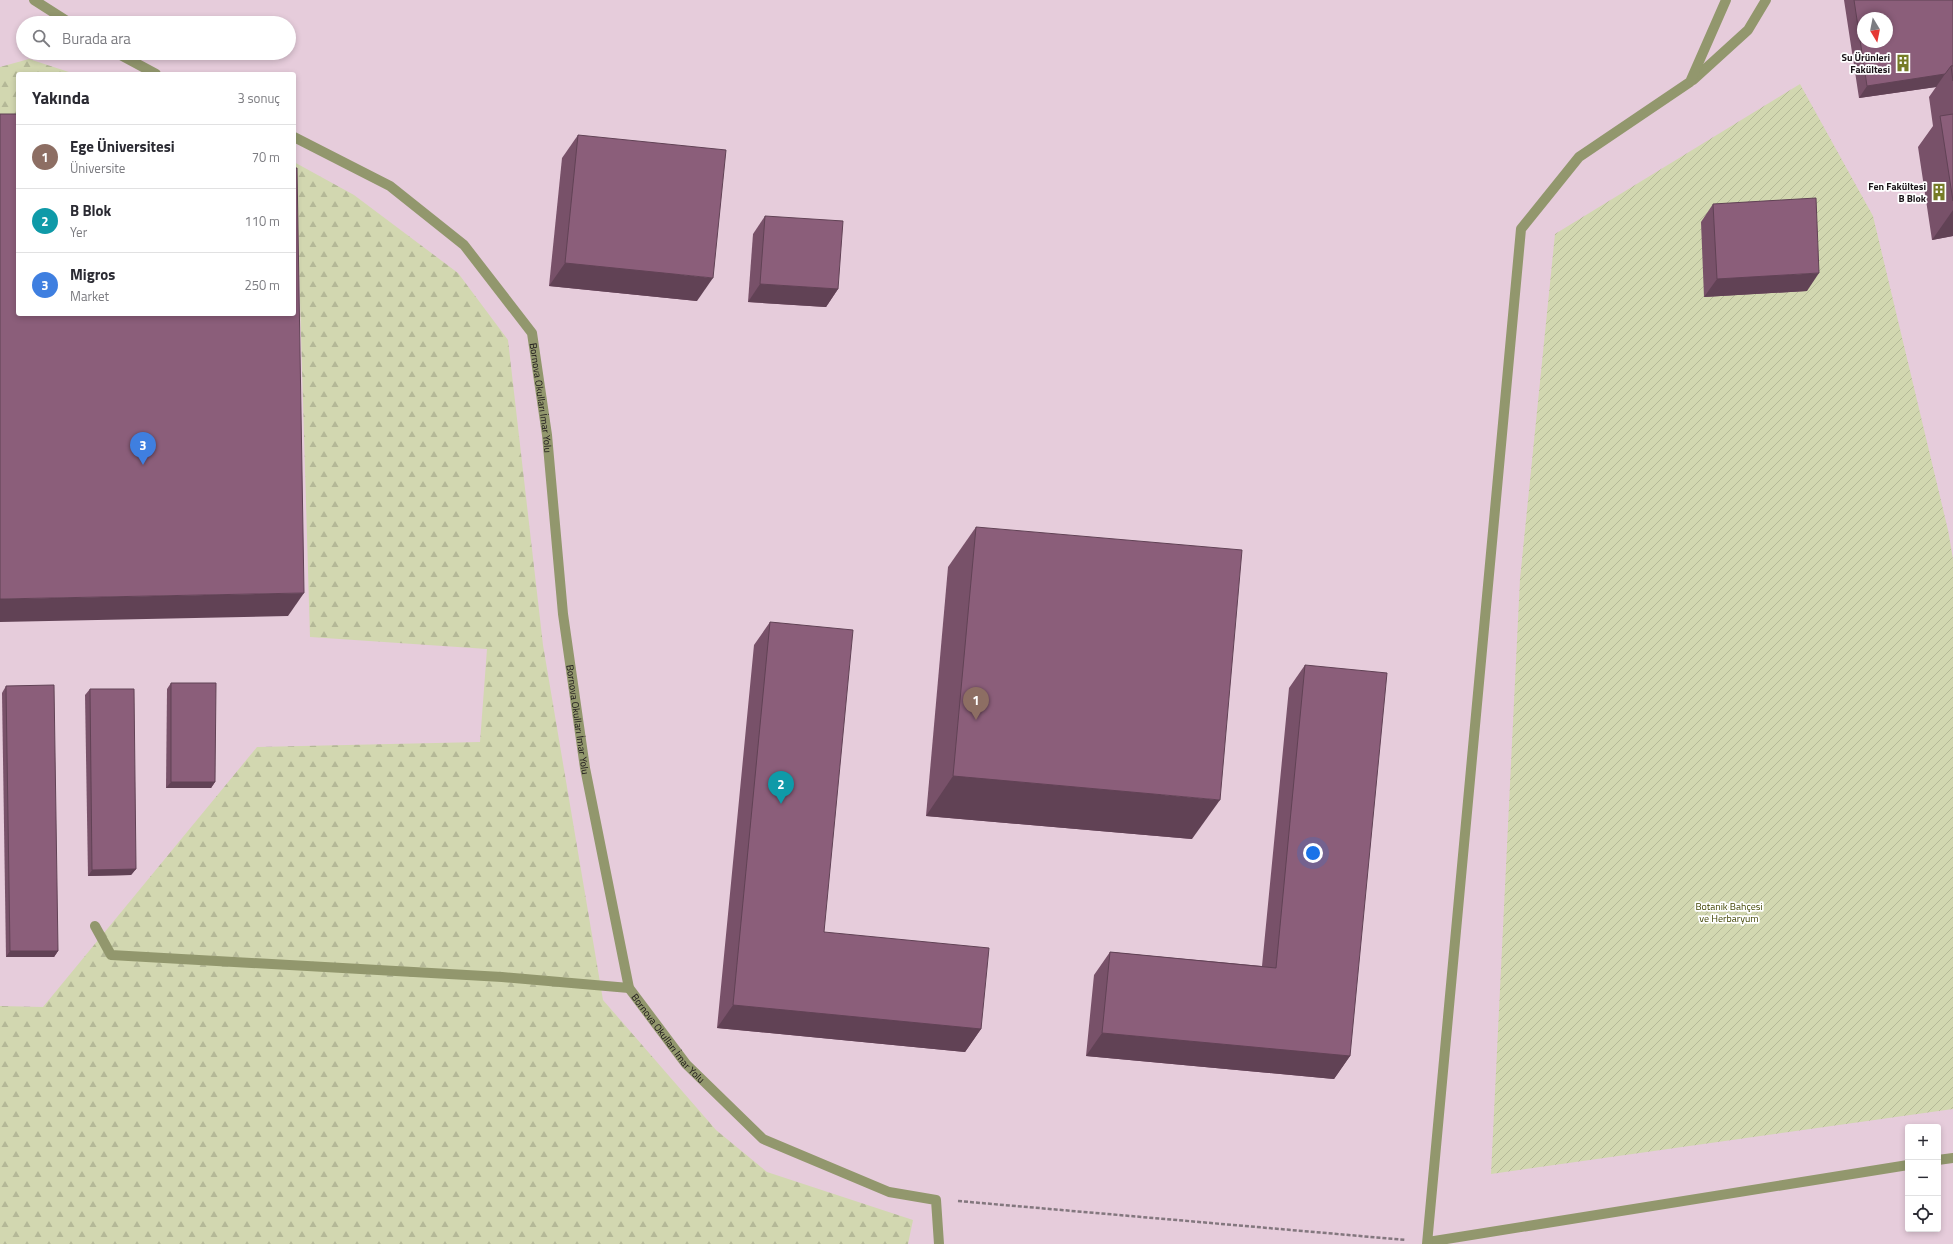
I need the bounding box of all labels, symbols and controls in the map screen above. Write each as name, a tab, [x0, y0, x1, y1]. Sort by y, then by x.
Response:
north arrow	[1857, 12, 1893, 48]
search box	[16, 16, 296, 60]
icon: search	[30, 27, 52, 49]
text: Burada ara	[62, 27, 131, 50]
place label: Su Ürünleri Fakültesi	[1841, 50, 1890, 77]
building icon: Su Ürünleri Fakültesi	[1893, 53, 1913, 73]
text: Yakında	[32, 85, 90, 111]
text: 3 sonuç	[237, 88, 280, 108]
text: Ege Üniversitesi	[70, 135, 175, 158]
text: 1	[41, 147, 49, 167]
text: 70 m	[252, 147, 280, 167]
text: Üniversite	[70, 158, 125, 178]
place label: Fen Fakültesi B Blok	[1868, 179, 1927, 206]
building icon: Fen Fakültesi B Blok	[1929, 182, 1949, 202]
text: B Blok	[70, 199, 111, 222]
text: 2	[41, 211, 49, 231]
text: 110 m	[244, 211, 280, 231]
text: Yer	[70, 222, 87, 242]
text: Migros	[70, 263, 115, 286]
text: 3	[41, 275, 49, 295]
text: 250 m	[244, 275, 280, 295]
text: Market	[70, 286, 109, 306]
street label: Bornova Okulları İmar Yolu	[526, 342, 556, 453]
pin: 3	[130, 432, 156, 465]
street label: Bornova Okulları İmar Yolu	[563, 664, 594, 776]
pin: 1	[963, 687, 989, 720]
pin: 2	[768, 771, 794, 804]
your location	[1303, 843, 1323, 863]
park label: Botanik Bahçesi ve Herbaryum	[1695, 899, 1763, 926]
street label: Bornova Okulları İmar Yolu	[628, 990, 708, 1086]
map controls	[1905, 1124, 1941, 1232]
button: +	[1905, 1124, 1941, 1160]
button: −	[1905, 1160, 1941, 1196]
button: locate	[1905, 1196, 1941, 1232]

